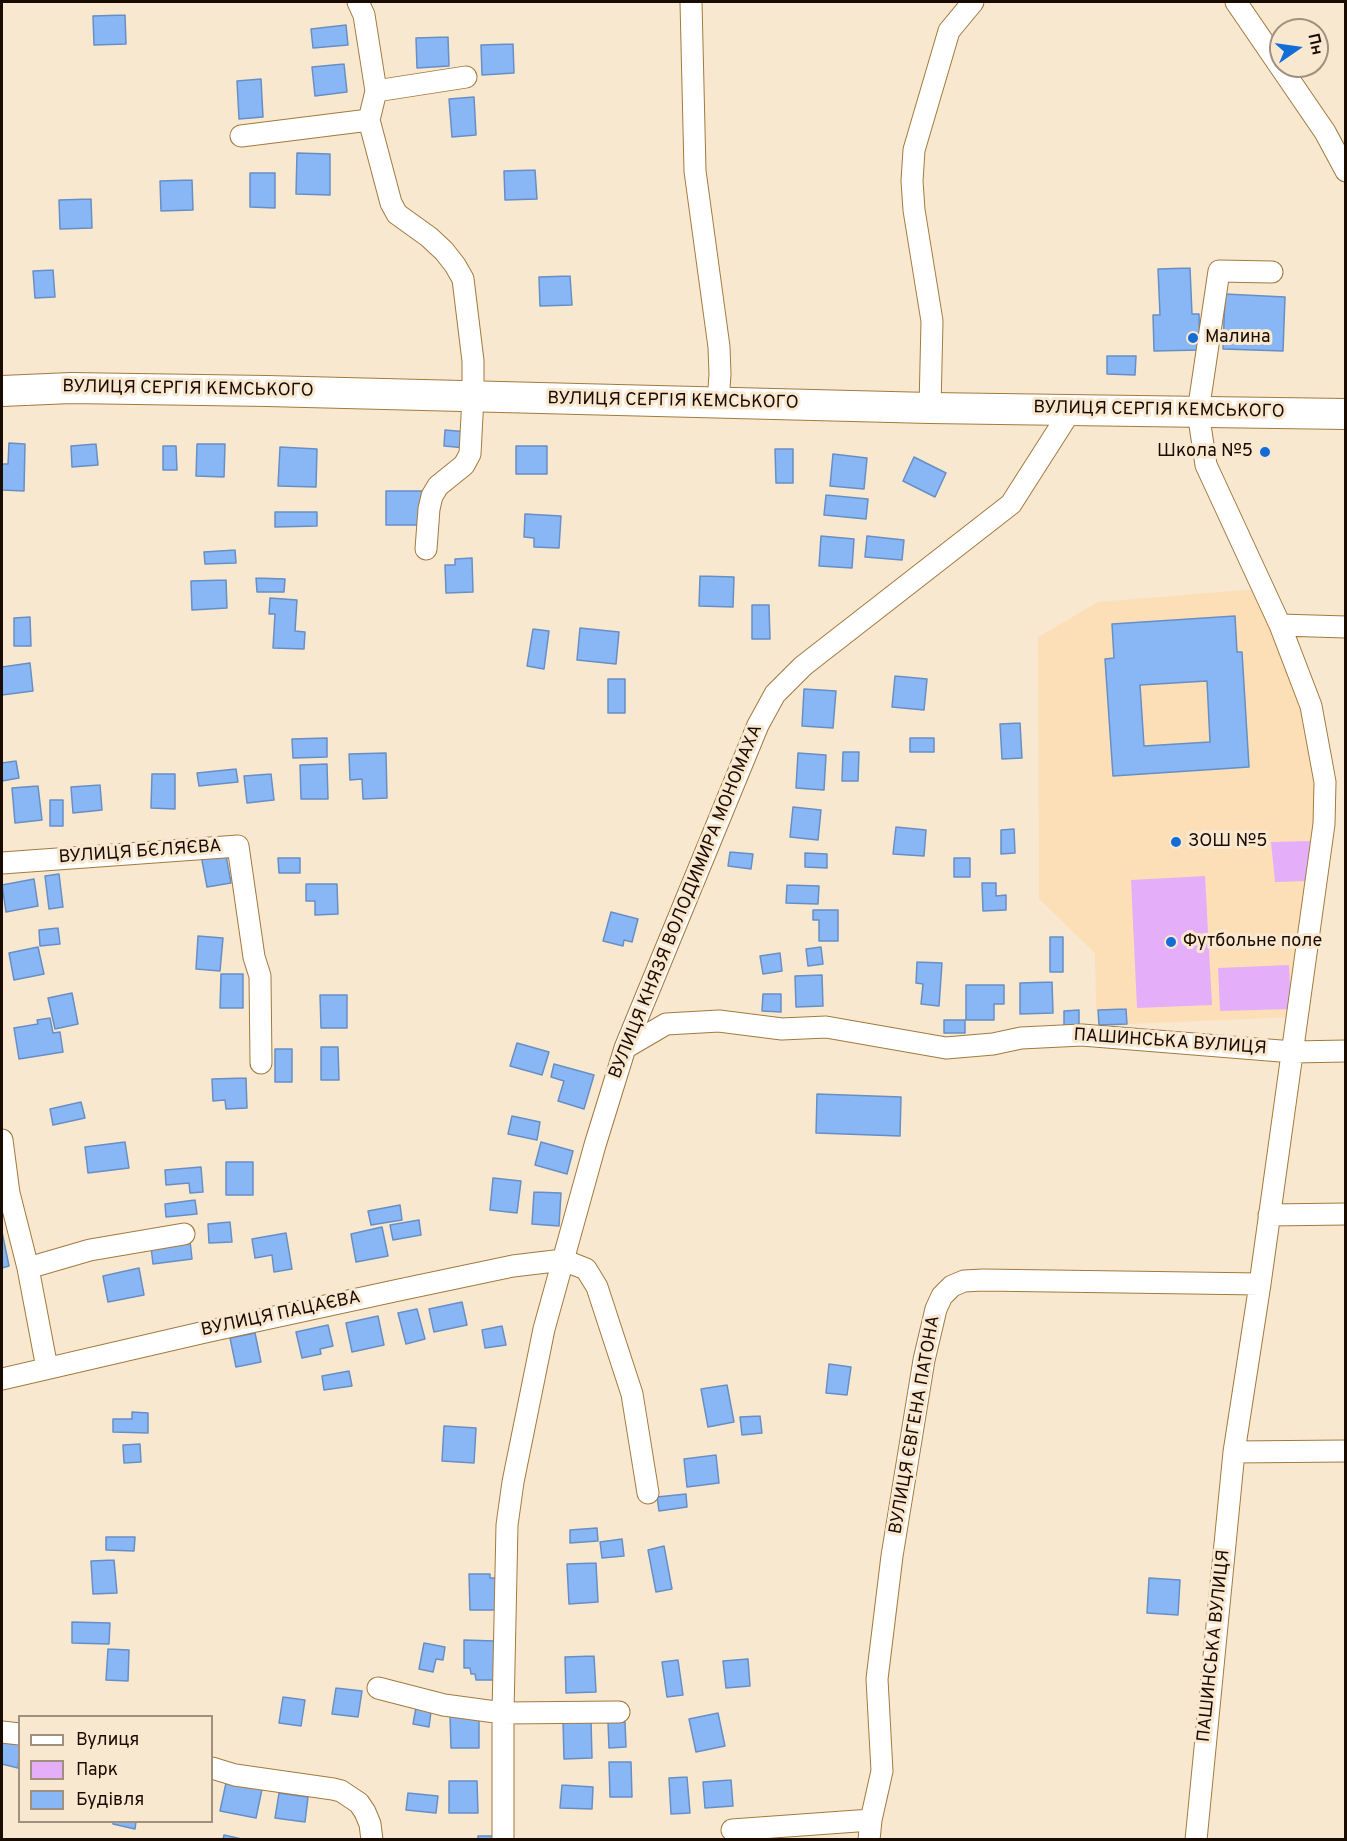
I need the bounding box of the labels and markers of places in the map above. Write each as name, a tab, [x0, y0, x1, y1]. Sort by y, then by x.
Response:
place label: Малина	[1205, 327, 1271, 349]
marker: Малина	[1186, 331, 1200, 345]
place label: Школа №5	[1157, 441, 1253, 463]
marker: Школа №5	[1258, 445, 1272, 459]
place label: ЗОШ №5	[1188, 831, 1268, 853]
marker: ЗОШ №5	[1169, 835, 1183, 849]
place label: Футбольне поле	[1183, 931, 1322, 953]
marker: Футбольне поле	[1164, 935, 1178, 949]

